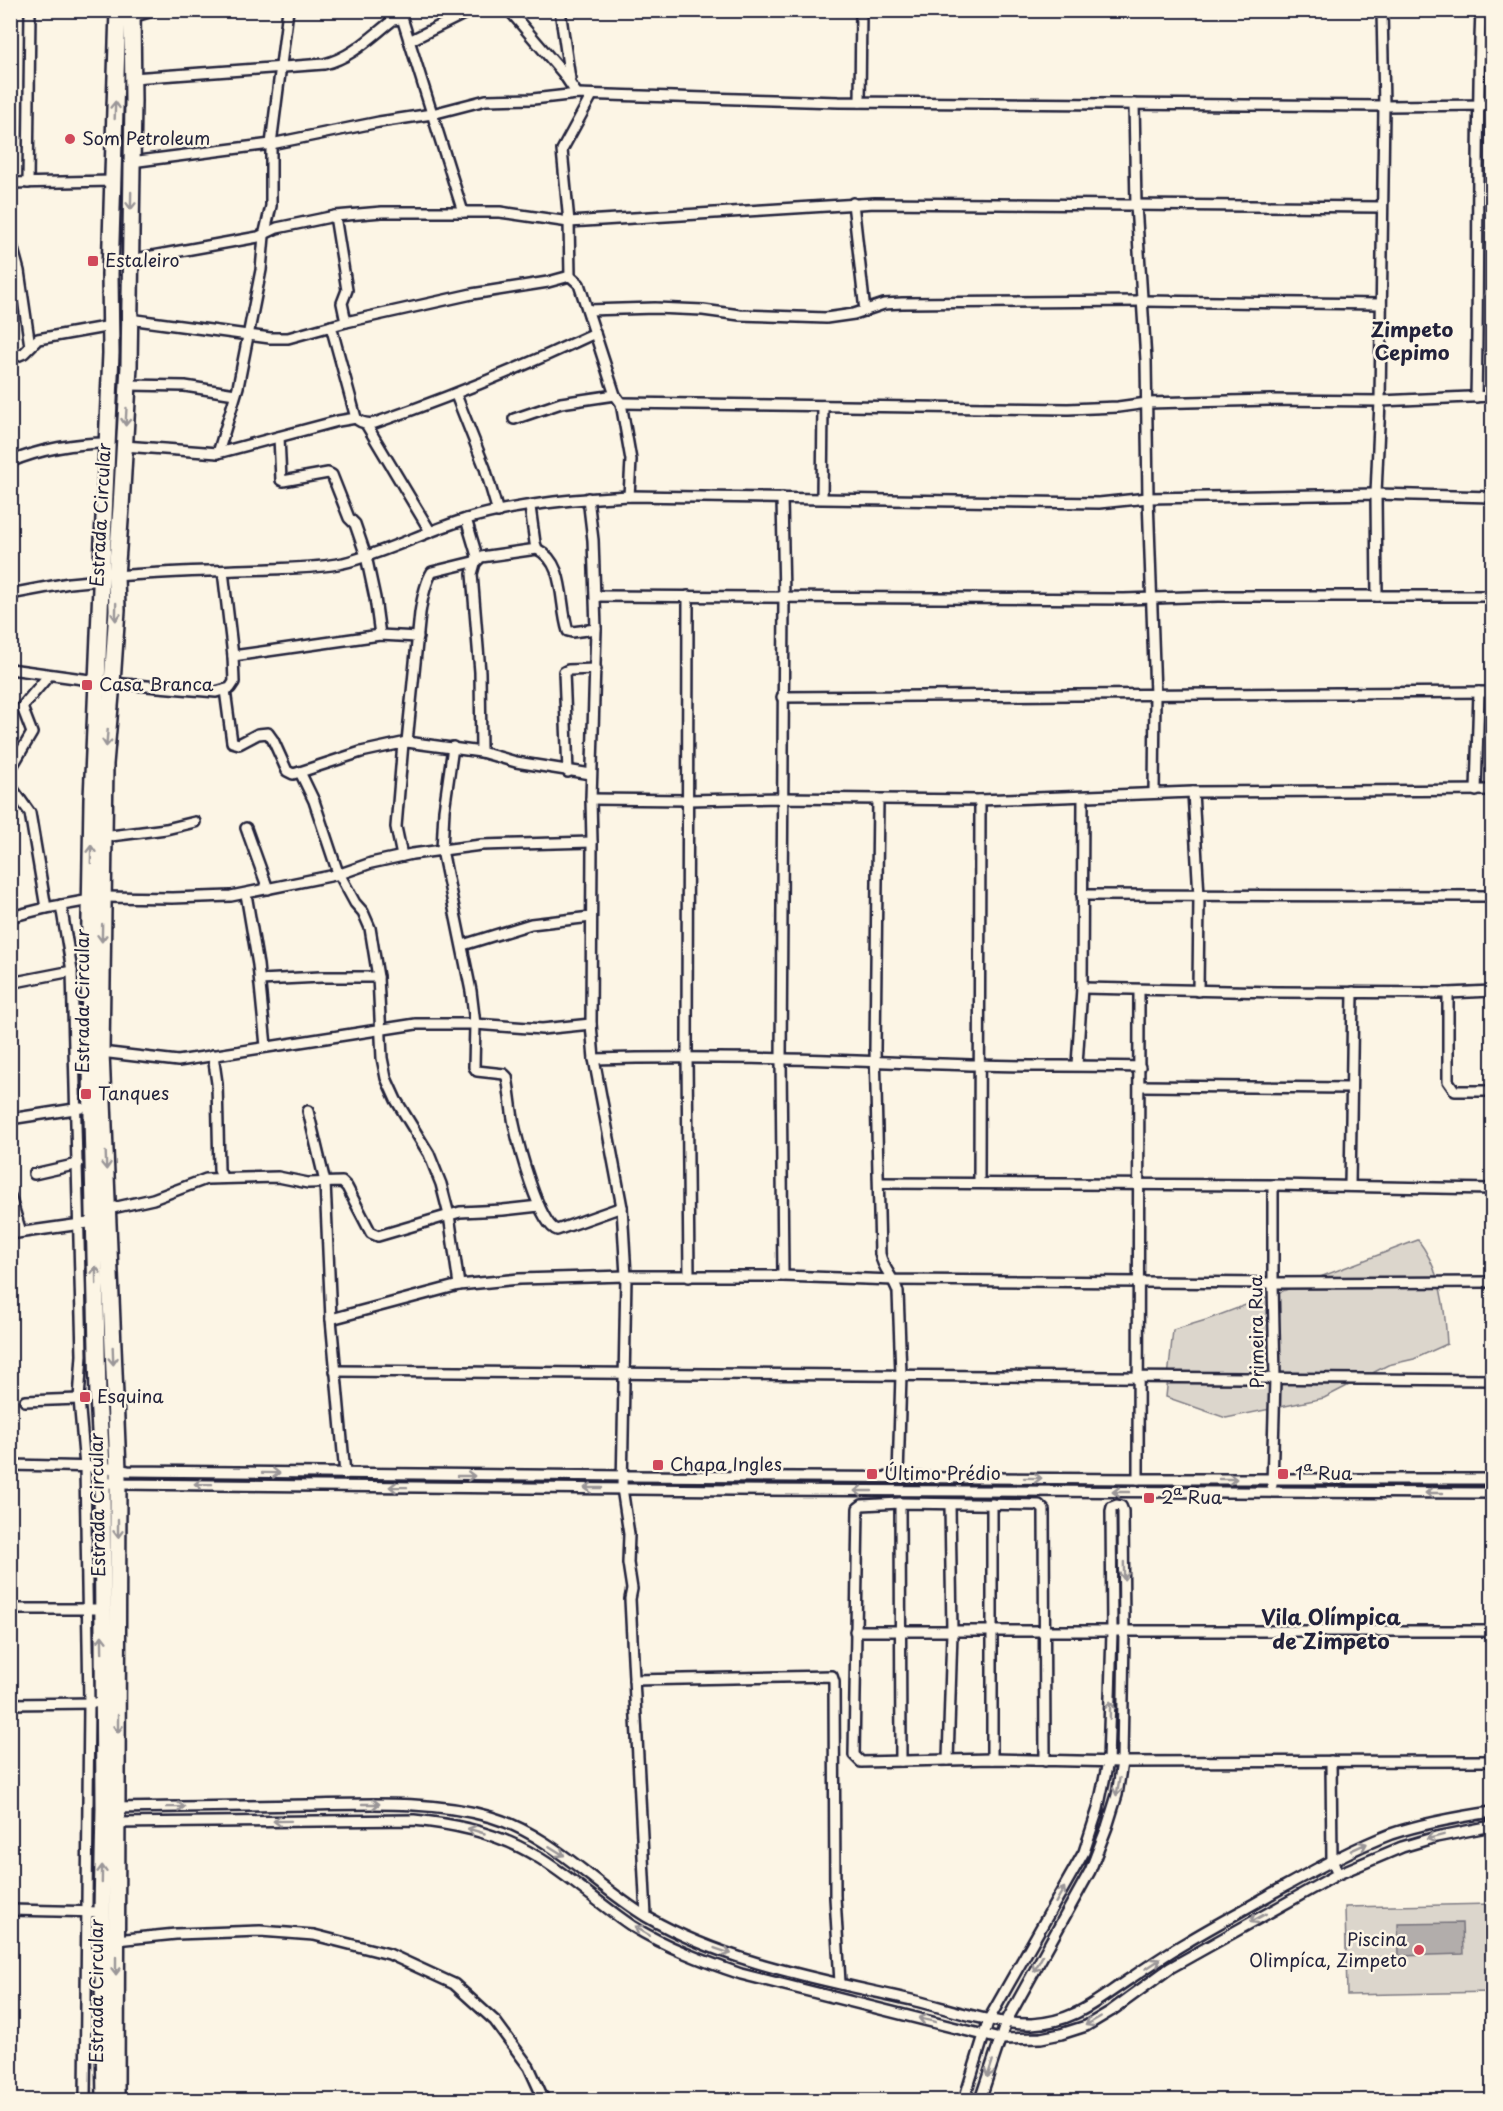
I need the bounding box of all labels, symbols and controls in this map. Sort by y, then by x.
one-way arrow [109,101,120,121]
place label: Som Petroleum [82,124,210,151]
marker: Som Petroleum [63,132,77,146]
one-way arrow [125,191,137,211]
place label: Estaleiro [105,246,180,273]
marker: Estaleiro [86,254,100,268]
district label: Zimpeto Cepimo [1371,314,1454,367]
one-way arrow [120,406,131,426]
street label: Estrada Circular [82,441,117,588]
one-way arrow [110,601,122,621]
place label: Casa Branca [99,670,214,697]
marker: Casa Branca [80,678,94,692]
one-way arrow [101,727,112,747]
one-way arrow [85,844,97,864]
one-way arrow [97,922,108,942]
street label: Estrada Circular [68,928,95,1073]
place label: Tanques [98,1079,169,1106]
marker: Tanques [79,1087,93,1101]
one-way arrow [100,1151,112,1171]
one-way arrow [91,1265,102,1285]
street label: Primeira Rua [1241,1275,1270,1389]
one-way arrow [108,1346,119,1366]
place label: Esquina [97,1382,164,1409]
marker: Esquina [78,1390,92,1404]
street label: Estrada Circular [82,1432,111,1577]
place label: Chapa Ingles [670,1450,782,1477]
marker: Chapa Ingles [651,1458,665,1472]
place label: Último Prédio [884,1459,1001,1486]
place label: 1ª Rua [1295,1459,1353,1486]
one-way arrow [260,1467,280,1479]
marker: Último Prédio [865,1467,879,1481]
marker: 1ª Rua [1276,1467,1290,1481]
one-way arrow [455,1470,475,1482]
one-way arrow [1022,1472,1042,1484]
one-way arrow [1217,1473,1237,1485]
one-way arrow [194,1478,214,1490]
one-way arrow [389,1481,409,1492]
one-way arrow [584,1482,604,1494]
place label: 2ª Rua [1161,1483,1223,1510]
one-way arrow [854,1485,874,1497]
one-way arrow [1111,1486,1131,1498]
one-way arrow [1425,1487,1445,1499]
marker: 2ª Rua [1142,1491,1156,1505]
one-way arrow [112,1518,124,1538]
one-way arrow [1118,1561,1130,1581]
district label: Vila Olímpica de Zimpeto [1261,1600,1401,1656]
one-way arrow [96,1635,108,1655]
one-way arrow [1104,1700,1115,1720]
one-way arrow [112,1713,124,1733]
one-way arrow [1112,1777,1123,1796]
one-way arrow [361,1798,381,1810]
one-way arrow [166,1801,186,1813]
one-way arrow [273,1815,293,1827]
one-way arrow [467,1825,486,1836]
one-way arrow [1426,1832,1445,1844]
one-way arrow [1350,1841,1368,1852]
one-way arrow [548,1845,565,1857]
one-way arrow [97,1865,108,1885]
one-way arrow [1054,1887,1066,1904]
one-way arrow [1250,1913,1268,1924]
street label: Estrada Circular [82,1918,109,2063]
one-way arrow [634,1925,651,1937]
place label: Piscina Olimpíca, Zimpeto [1249,1925,1408,1973]
marker: Piscina Olimpíca, Zimpeto [1412,1943,1426,1957]
one-way arrow [713,1947,732,1958]
one-way arrow [1032,1955,1044,1972]
one-way arrow [110,1956,122,1976]
one-way arrow [1144,1957,1161,1969]
one-way arrow [918,2013,937,2025]
one-way arrow [1085,2016,1102,2028]
one-way arrow [983,2059,994,2078]

